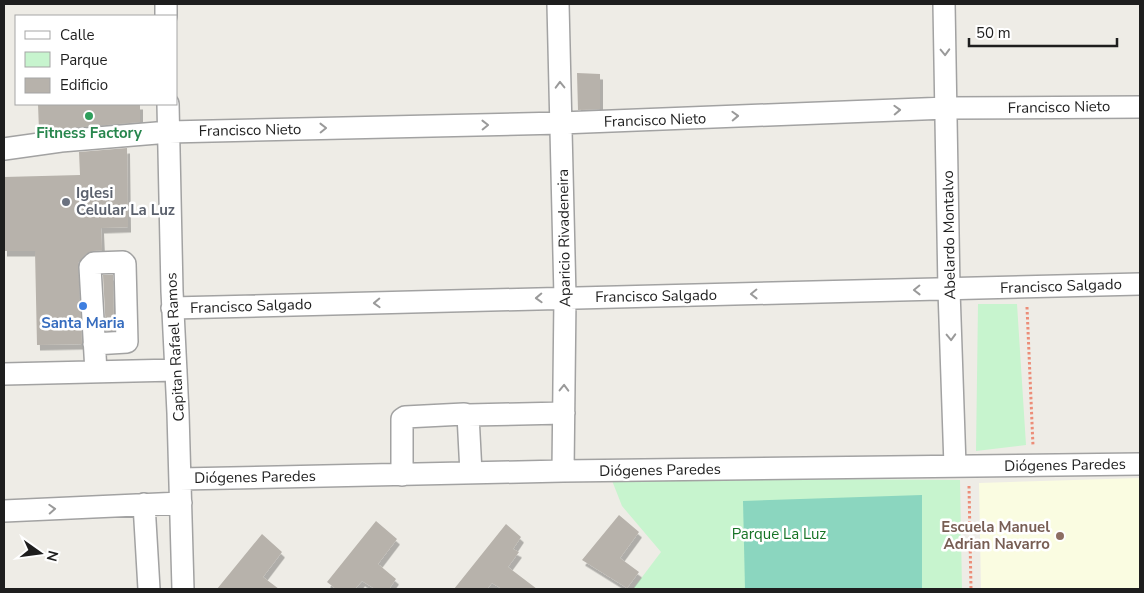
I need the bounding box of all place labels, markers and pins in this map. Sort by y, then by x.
marker: Fitness Factory [83,110,95,122]
place label: Fitness Factory [36,123,142,143]
place label: Iglesi Celular La Luz [76,183,175,220]
marker: Iglesi Celular La Luz [60,196,72,208]
marker: Santa Maria [77,300,89,312]
place label: Santa Maria [41,313,125,333]
place label: Escuela Manuel Adrian Navarro [941,517,1050,554]
marker: Escuela Manuel Adrian Navarro [1054,530,1066,542]

